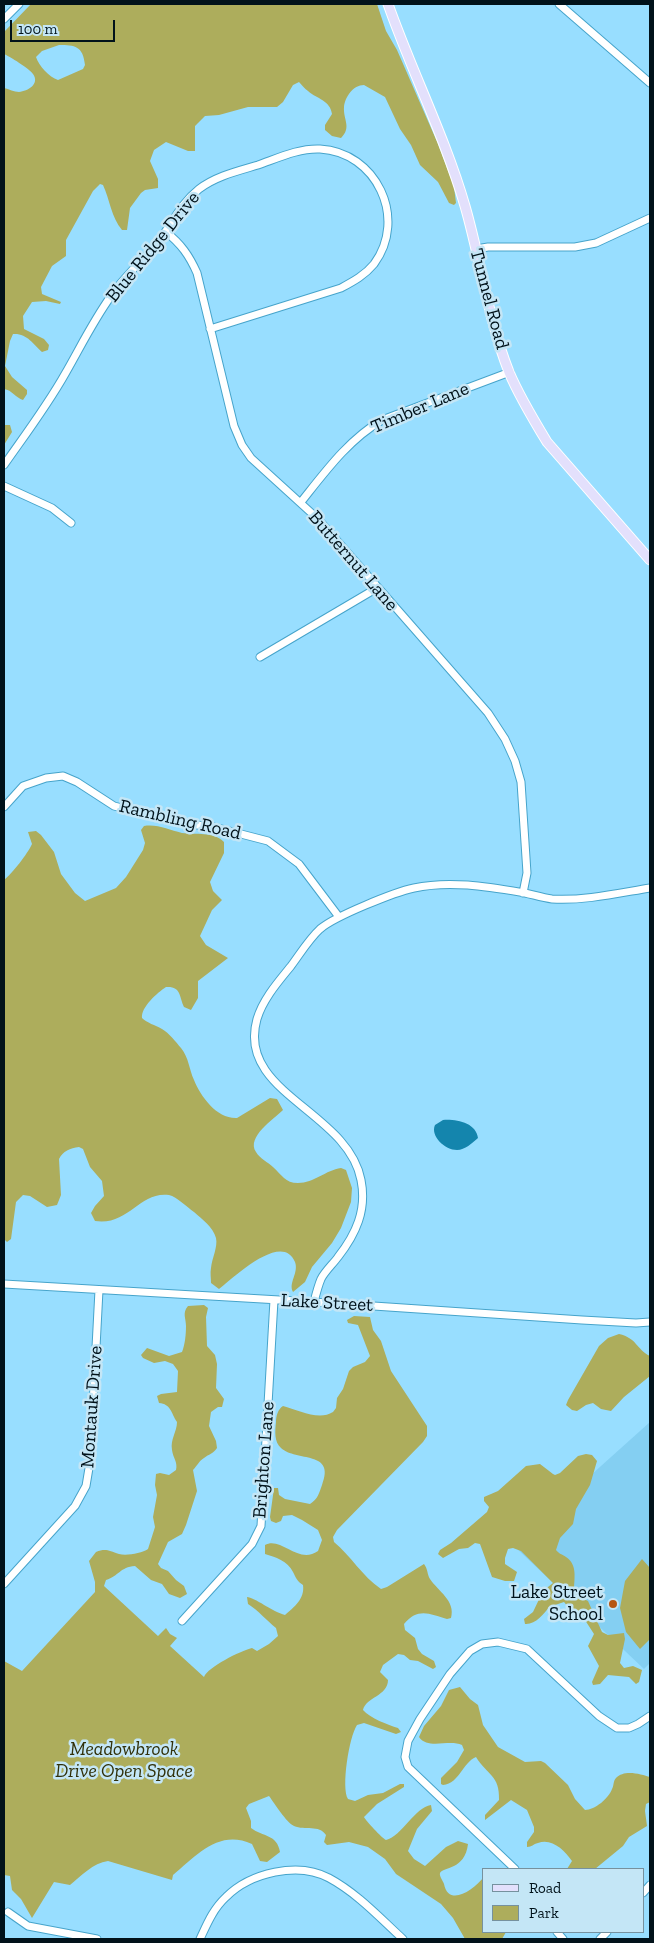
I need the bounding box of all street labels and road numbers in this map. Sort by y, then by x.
street label: Blue Ridge Drive [101,187,205,307]
street label: Tunnel Road [465,246,513,352]
street label: Timber Lane [368,377,472,439]
street label: Butternut Lane [303,506,403,616]
street label: Rambling Road [117,795,243,845]
street label: Lake Street [280,1289,374,1317]
street label: Montauk Drive [76,1345,108,1469]
street label: Brighton Lane [249,1401,279,1519]

